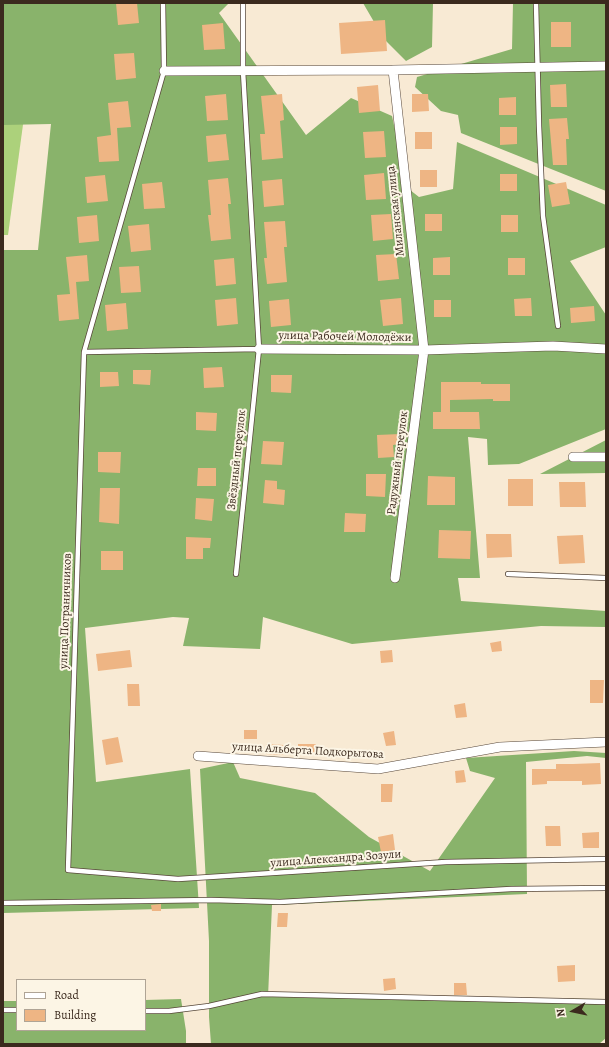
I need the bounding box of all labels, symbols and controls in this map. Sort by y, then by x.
street label: Миланская улица [384,165,408,257]
street label: улица Рабочей Молодёжи [278,329,412,345]
street label: Звёздный переулок [225,409,249,511]
street label: Радужный переулок [384,410,412,516]
street label: улица Пограничников [57,553,75,669]
street label: улица Альберта Подкорытова [232,740,384,762]
street label: улица Александра Зозули [270,847,402,871]
legend [16,979,146,1031]
text: Road [54,987,79,1003]
north arrow [553,991,593,1031]
text: Building [54,1007,96,1023]
text: N [553,1008,569,1018]

